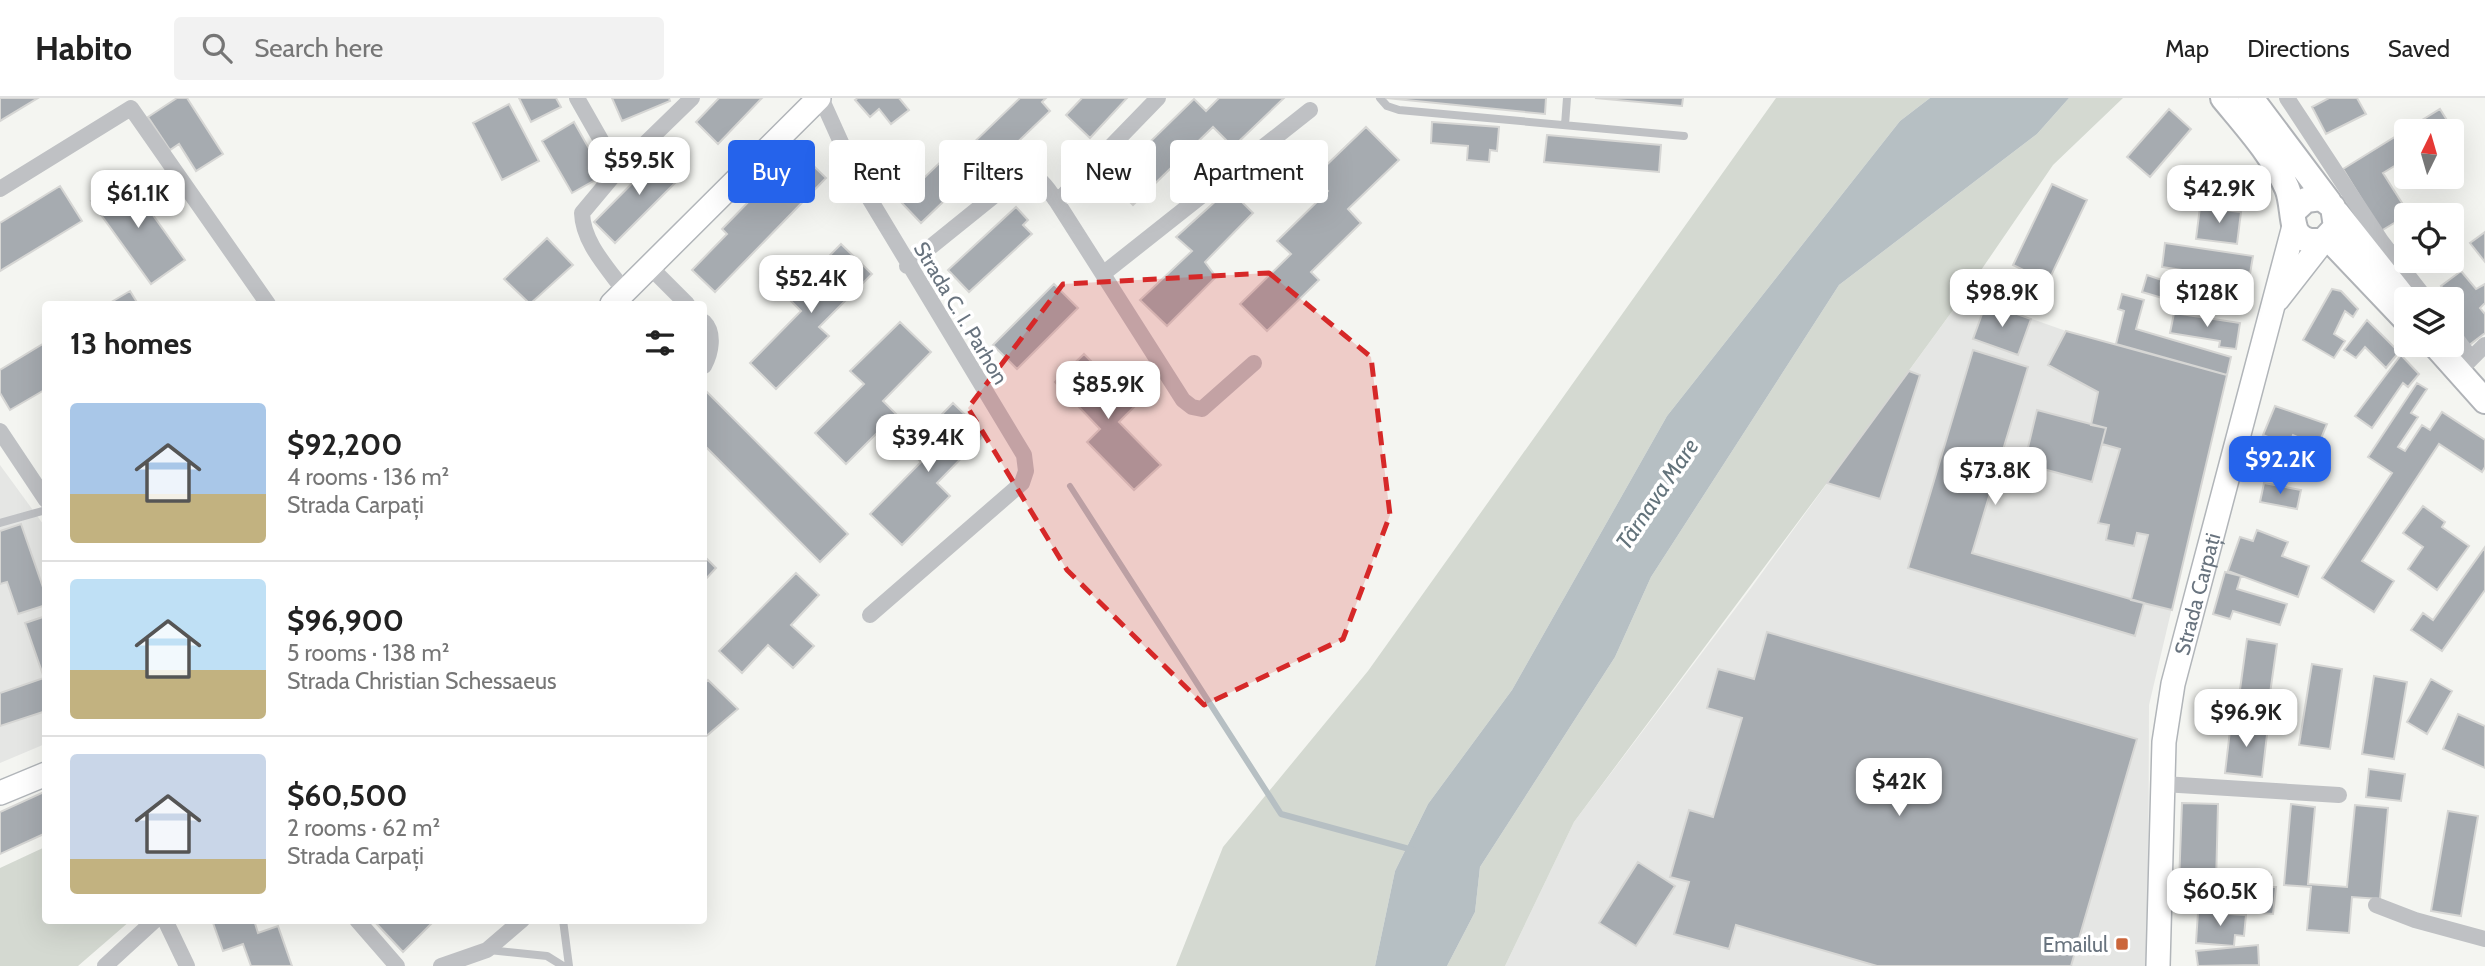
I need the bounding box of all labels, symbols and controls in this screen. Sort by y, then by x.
search box [174,17,664,80]
text: Habito [35,28,132,68]
icon: search [198,29,236,67]
text: Search here [254,32,383,64]
text: Map [2165,34,2209,63]
text: Directions [2247,34,2350,63]
text: Saved [2388,34,2450,63]
north arrow [2394,119,2464,189]
map controls [2394,119,2464,357]
pin: $59.5K [582,138,696,197]
chip: Buy [728,140,815,203]
chip: Rent [829,140,925,203]
chip: Filters [939,140,1047,203]
chip: New [1061,140,1156,203]
chip: Apartment [1170,140,1328,203]
text: $59.5K [604,146,674,174]
pin: $42.9K [2162,166,2276,225]
pin: $61.1K [81,170,195,230]
text: $42.9K [2183,174,2255,202]
text: $61.1K [107,179,169,207]
button: locate [2394,203,2464,273]
street label: Strada C. I. Parhon [909,237,1013,389]
pin: $52.4K [754,256,868,315]
text: $52.4K [775,264,847,292]
pin: $98.9K [1945,270,2059,329]
pin: $128K [2158,270,2256,329]
text: $98.9K [1966,278,2038,306]
text: $128K [2176,278,2238,306]
button: layers [2394,287,2464,357]
icon: filters [641,324,679,362]
text: 13 homes [70,325,192,362]
pin: $85.9K [1051,362,1165,421]
text: $85.9K [1072,370,1144,398]
pin: $39.4K [871,414,985,474]
text: $39.4K [892,423,964,451]
text: $92,200 [287,426,402,463]
icon: home [126,431,210,515]
water label: Târnava Mare [1610,433,1704,555]
pin: $92.2K [2223,436,2337,496]
text: $92.2K [2245,445,2315,473]
pin: $73.8K [1938,448,2052,507]
text: $73.8K [1960,456,2030,484]
text: 4 rooms · 136 m² [287,463,449,491]
text: Strada Carpați [287,491,424,519]
street label: Strada Carpați [2169,530,2226,658]
text: $96,900 [287,602,404,639]
icon: home [126,607,210,691]
text: 5 rooms · 138 m² [287,639,449,667]
text: Strada Christian Schessaeus [287,667,557,695]
pin: $96.9K [2189,690,2303,749]
text: $96.9K [2210,698,2282,726]
pin: $42K [1858,758,1940,818]
text: $42K [1872,767,1926,795]
text: $60,500 [287,777,408,814]
icon: home [126,782,210,866]
text: 2 rooms · 62 m² [287,814,440,842]
text: Strada Carpați [287,842,424,870]
pin: $60.5K [2163,868,2277,928]
text: $60.5K [2183,877,2257,905]
place label: Emailul [2043,932,2108,957]
marker: Emailul [2114,936,2130,952]

